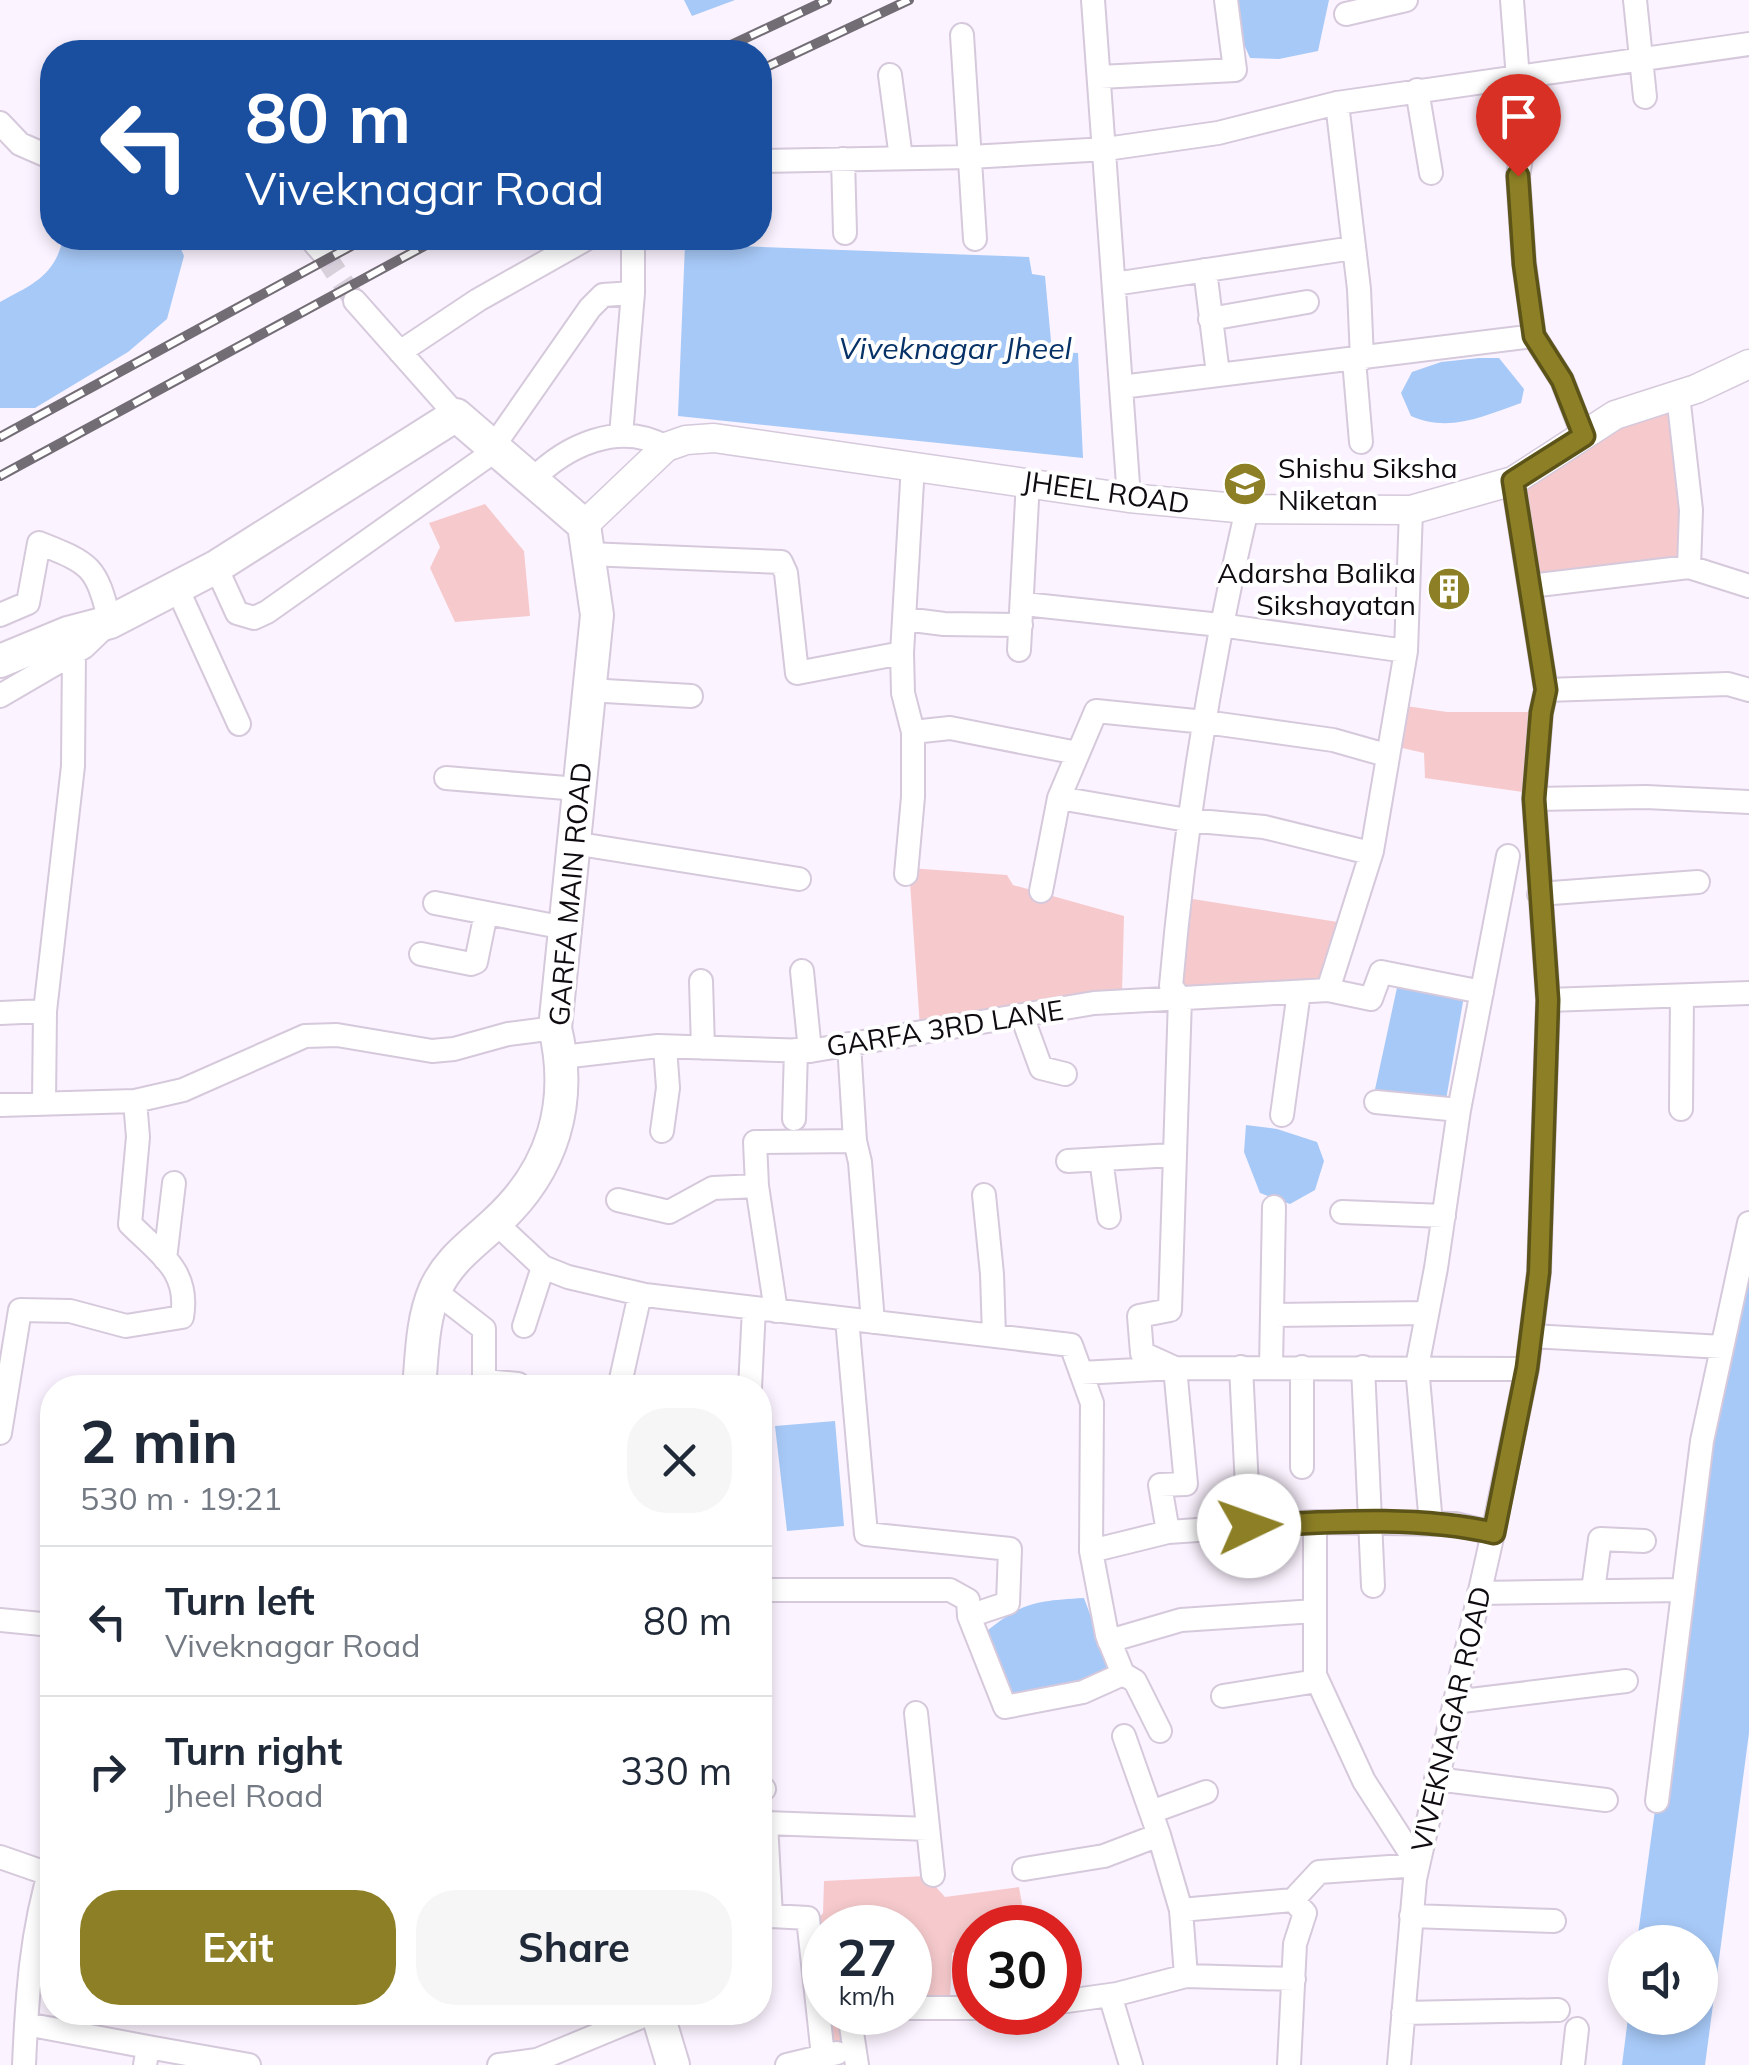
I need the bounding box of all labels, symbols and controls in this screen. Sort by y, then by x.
text: 80 m [245,73,411,161]
pin [1476,74,1561,177]
icon: left [80,80,210,210]
icon: arrive [1491,89,1546,144]
text: Viveknagar Road [245,160,604,216]
water label: Viveknagar Jheel [838,329,1072,367]
place label: Shishu Siksha Niketan [1278,450,1458,517]
school or university icon: Shishu Siksha Niketan [1222,461,1268,507]
street label: JHEEL ROAD [1020,462,1192,521]
place label: Adarsha Balika Sikshayatan [1217,555,1416,622]
building icon: Adarsha Balika Sikshayatan [1426,566,1472,612]
street label: GARFA MAIN ROAD [541,761,598,1027]
street label: GARFA 3RD LANE [824,991,1066,1064]
text: 2 min [80,1403,238,1478]
button: close [627,1408,732,1513]
position arrow [1197,1474,1301,1578]
text: 530 m · 19:21 [80,1478,282,1518]
text: Turn left [165,1577,315,1625]
street label: VIVEKNAGAR ROAD [1403,1583,1498,1855]
icon: left [80,1594,135,1649]
text: 80 m [643,1597,732,1645]
text: Viveknagar Road [165,1625,420,1665]
text: Turn right [165,1727,342,1775]
icon: right [80,1744,135,1799]
text: 330 m [620,1747,732,1795]
text: Jheel Road [165,1775,324,1815]
button: Exit [80,1890,396,2005]
button: Share [416,1890,732,2005]
speed limit sign: 30 [952,1905,1082,2035]
map controls [1608,1925,1718,2035]
button: sound [1608,1925,1718,2035]
text: 27 [837,1926,897,1989]
text: km/h [839,1980,895,2011]

